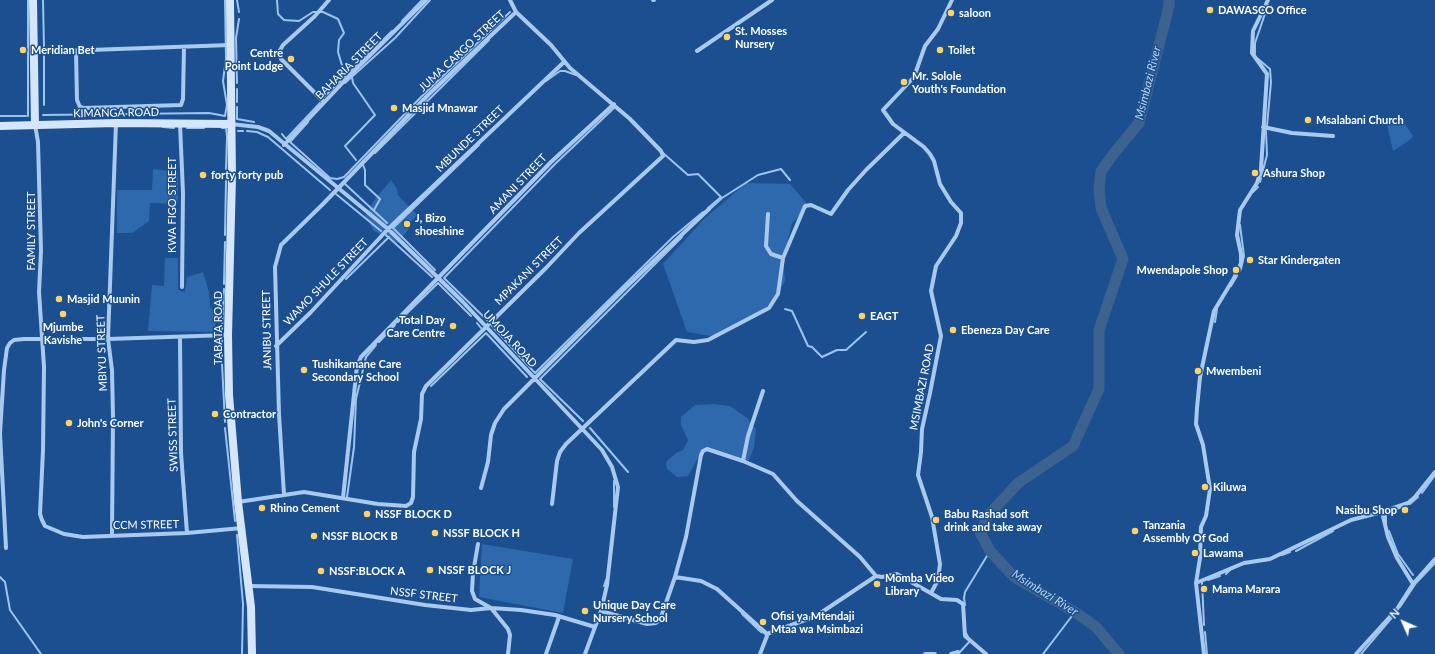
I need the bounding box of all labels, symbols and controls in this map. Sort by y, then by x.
place label: DAWASCO Office [1218,3,1307,17]
marker: DAWASCO Office [1205,5,1215,15]
place label: saloon [959,6,991,20]
street label: JUMA CARGO STREET [416,8,508,94]
marker: saloon [946,8,956,18]
place label: St. Mosses Nursery [735,24,787,50]
street label: BAHARIA STREET [313,30,385,102]
marker: St. Mosses Nursery [722,32,732,42]
place label: Meridian Bet [31,43,95,57]
place label: Toilet [948,43,975,57]
marker: Meridian Bet [18,45,28,55]
marker: Toilet [935,45,945,55]
water label: Msimbazi River [1132,45,1164,121]
place label: Centre Point Lodge [225,46,283,72]
marker: Centre Point Lodge [286,54,296,64]
place label: Mr. Solole Youth's Foundation [912,69,1006,95]
marker: Mr. Solole Youth's Foundation [899,77,909,87]
place label: Masjid Mnawar [402,101,478,115]
marker: Masjid Mnawar [389,103,399,113]
street label: MBUNDE STREET [433,103,507,175]
street label: KIMANGA ROAD [73,106,159,120]
place label: Msalabani Church [1316,113,1404,127]
marker: Msalabani Church [1303,115,1313,125]
street label: AMANI STREET [486,151,550,217]
street label: KWA FIGO STREET [165,157,179,253]
place label: Ashura Shop [1263,166,1325,180]
place label: forty forty pub [211,168,283,182]
marker: Ashura Shop [1250,168,1260,178]
marker: forty forty pub [198,170,208,180]
street label: FAMILY STREET [24,191,38,271]
place label: J, Bizo shoeshine [415,211,464,237]
marker: J, Bizo shoeshine [402,219,412,229]
street label: MPAKANI STREET [492,234,566,308]
street label: WAMO SHULE STREET [281,236,371,328]
place label: Star Kindergaten [1258,253,1340,267]
marker: Star Kindergaten [1245,255,1255,265]
place label: Mwendapole Shop [1136,263,1228,277]
marker: Mwendapole Shop [1231,265,1241,275]
street label: JANIBU STREET [260,290,274,370]
street label: TABATA ROAD [211,291,225,365]
place label: Masjid Muunin [67,292,140,306]
marker: Masjid Muunin [54,294,64,304]
street label: UMOJA ROAD [480,308,540,370]
marker: Mjumbe Kavishe [58,309,68,319]
place label: EAGT [870,309,898,323]
marker: EAGT [857,311,867,321]
place label: Total Day Care Centre [387,313,445,339]
street label: MBIYU STREET [94,314,110,392]
place label: Mjumbe Kavishe [43,320,83,346]
marker: Total Day Care Centre [448,321,458,331]
place label: Ebeneza Day Care [961,323,1050,337]
marker: Ebeneza Day Care [948,325,958,335]
street label: MSIMBAZI ROAD [907,343,937,431]
place label: Tushikamane Care Secondary School [312,357,401,383]
place label: Mwembeni [1206,364,1261,378]
marker: Tushikamane Care Secondary School [299,365,309,375]
marker: Mwembeni [1193,366,1203,376]
street label: SWISS STREET [165,398,181,472]
place label: Contractor [223,407,276,421]
marker: Contractor [210,409,220,419]
place label: John's Corner [77,416,144,430]
marker: John's Corner [64,418,74,428]
place label: Kiluwa [1213,480,1247,494]
marker: Kiluwa [1200,482,1210,492]
place label: Rhino Cement [270,501,340,515]
marker: Rhino Cement [257,503,267,513]
place label: Nasibu Shop [1336,503,1397,517]
marker: Nasibu Shop [1400,505,1410,515]
place label: NSSF BLOCK D [375,507,452,521]
place label: Babu Rashad soft drink and take away [944,507,1042,533]
marker: NSSF BLOCK D [362,509,372,519]
marker: Babu Rashad soft drink and take away [931,515,941,525]
street label: CCM STREET [113,518,179,532]
place label: Tanzania Assembly Of God [1143,518,1229,544]
place label: NSSF BLOCK H [443,526,520,540]
marker: Tanzania Assembly Of God [1130,526,1140,536]
marker: NSSF BLOCK H [430,528,440,538]
place label: NSSF BLOCK B [322,529,398,543]
marker: NSSF BLOCK B [309,531,319,541]
place label: Lawama [1203,546,1243,560]
marker: Lawama [1190,548,1200,558]
place label: NSSF BLOCK J [438,563,511,577]
place label: NSSF:BLOCK A [329,564,405,578]
marker: NSSF BLOCK J [425,565,435,575]
marker: NSSF:BLOCK A [316,566,326,576]
water label: Msimbazi River [1009,567,1081,619]
place label: Momba Video Library [885,571,954,597]
marker: Momba Video Library [872,579,882,589]
place label: Mama Marara [1212,582,1280,596]
street label: NSSF STREET [389,584,459,606]
marker: Mama Marara [1199,584,1209,594]
place label: Unique Day Care Nursery School [593,598,676,624]
north arrow [1383,602,1423,642]
marker: Unique Day Care Nursery School [580,606,590,616]
text: N [1387,606,1402,621]
place label: Ofisi ya Mtendaji Mtaa wa Msimbazi [771,609,863,635]
marker: Ofisi ya Mtendaji Mtaa wa Msimbazi [758,617,768,627]

